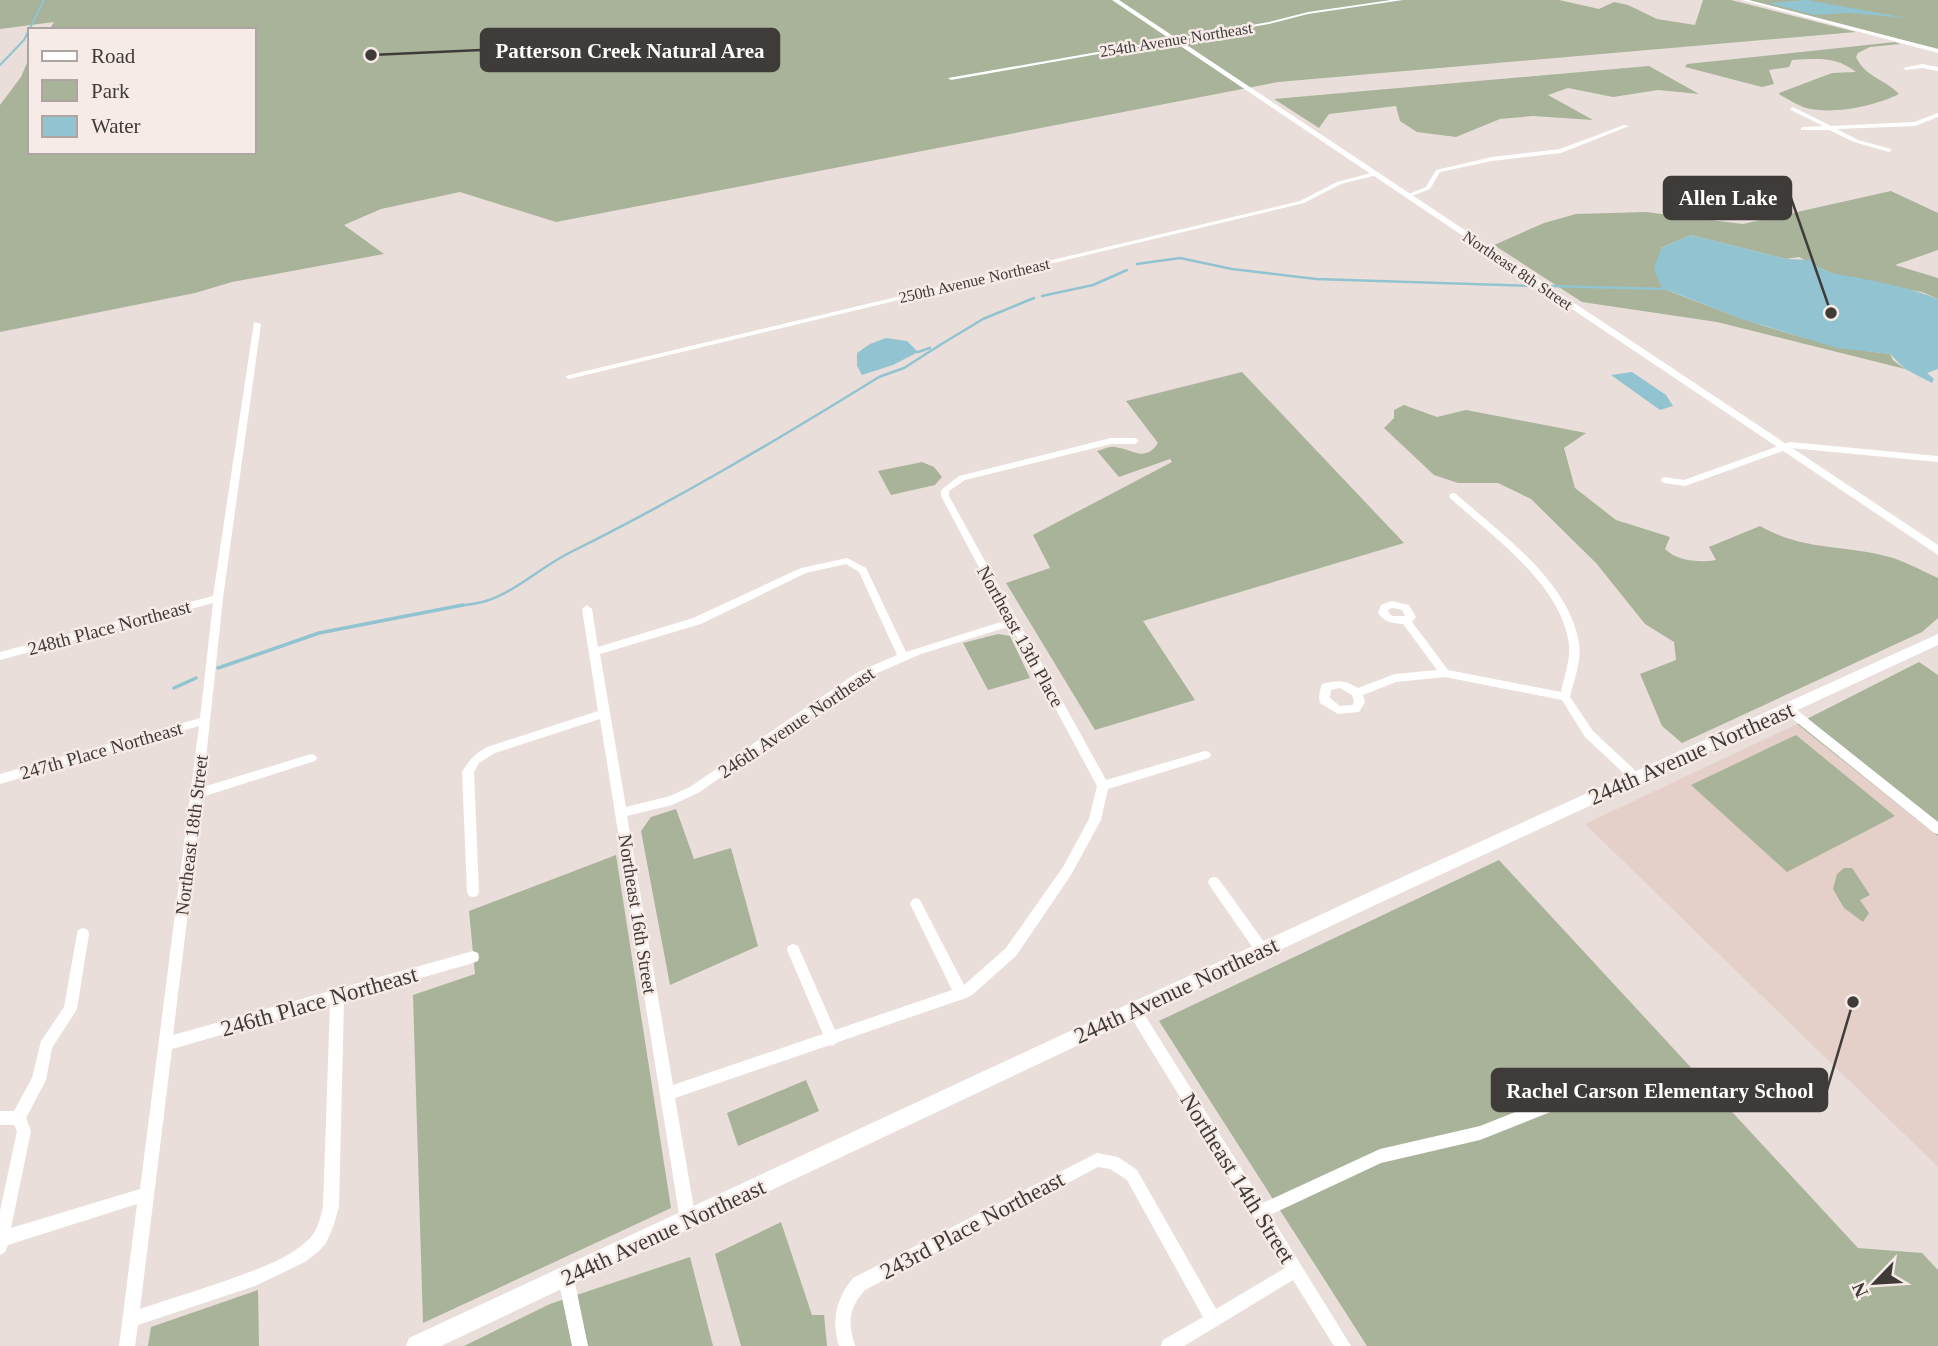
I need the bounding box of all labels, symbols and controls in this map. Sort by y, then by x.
street label: 254th Avenue Northeast [1099,19,1254,60]
legend [28,28,256,154]
callout: Patterson Creek Natural Area [481,29,779,71]
text: Patterson Creek Natural Area [495,39,765,63]
text: Road [91,44,136,68]
text: Park [91,79,130,103]
text: Water [91,114,141,138]
callout: Allen Lake [1664,177,1791,219]
text: Allen Lake [1679,186,1777,210]
street label: Northeast 8th Street [1460,228,1576,314]
street label: 250th Avenue Northeast [897,255,1052,306]
street label: Northeast 13th Place [973,562,1068,711]
street label: 248th Place Northeast [25,595,194,659]
street label: 246th Avenue Northeast [714,662,879,782]
street label: 244th Avenue Northeast [1585,697,1798,810]
street label: 247th Place Northeast [18,717,185,784]
street label: Northeast 18th Street [171,753,212,916]
street label: Northeast 16th Street [615,833,661,996]
street label: 244th Avenue Northeast [1070,932,1283,1049]
street label: 246th Place Northeast [218,961,421,1041]
callout: Rachel Carson Elementary School [1492,1069,1827,1111]
text: Rachel Carson Elementary School [1506,1079,1814,1103]
street label: Northeast 14th Street [1175,1089,1300,1268]
street label: 243rd Place Northeast [876,1166,1069,1284]
street label: 244th Avenue Northeast [557,1174,770,1291]
north arrow [1840,1248,1910,1318]
text: N [1848,1279,1872,1301]

